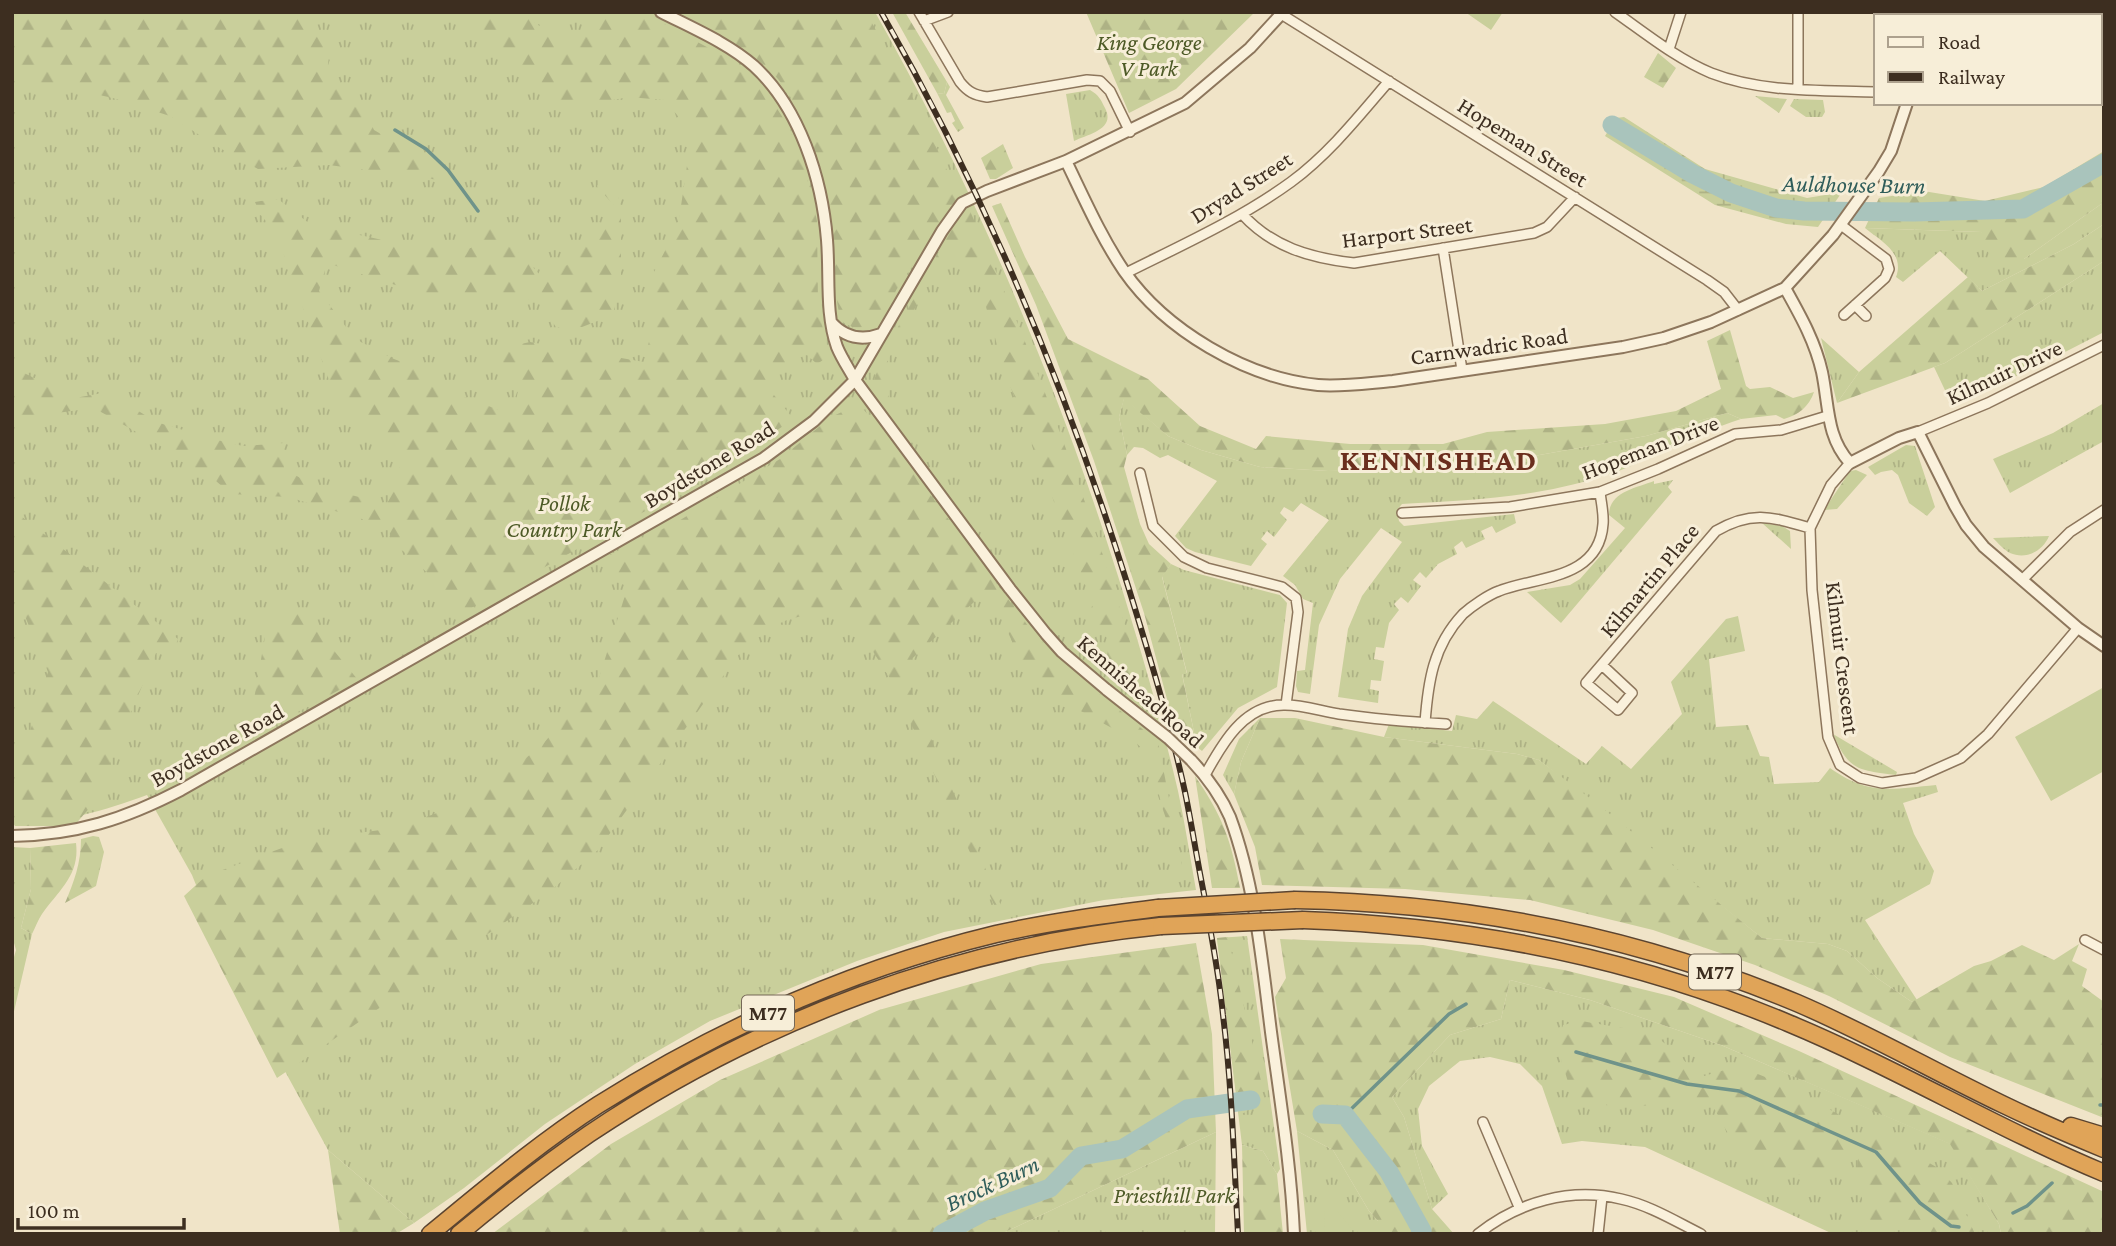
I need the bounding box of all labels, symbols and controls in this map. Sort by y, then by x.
legend [1874,14,2102,105]
park label: King George V Park [1097,29,1202,81]
text: Road [1938,30,1981,54]
text: Railway [1938,65,2005,89]
street label: Hopeman Street [1453,92,1593,193]
street label: Dryad Street [1185,145,1297,228]
water label: Auldhouse Burn [1781,169,1926,199]
street label: Harport Street [1340,211,1474,253]
street label: Carnwadric Road [1409,322,1569,370]
street label: Kilmuir Drive [1942,334,2066,410]
street label: Hopeman Drive [1578,409,1722,485]
street label: Boydstone Road [639,415,779,513]
district label: KENNISHEAD [1340,443,1538,476]
park label: Pollok Country Park [506,490,623,542]
street label: Kilmartin Place [1594,518,1704,642]
street label: Kilmuir Crescent [1821,580,1865,737]
street label: Kennishead Road [1072,629,1210,753]
street label: Boydstone Road [146,698,288,792]
road number: M77 [1689,954,1741,990]
road number: M77 [742,996,794,1030]
water label: Brock Burn [941,1150,1043,1216]
park label: Priesthill Park [1113,1182,1235,1208]
scale bar [18,1186,184,1230]
text: 100 m [28,1199,80,1223]

